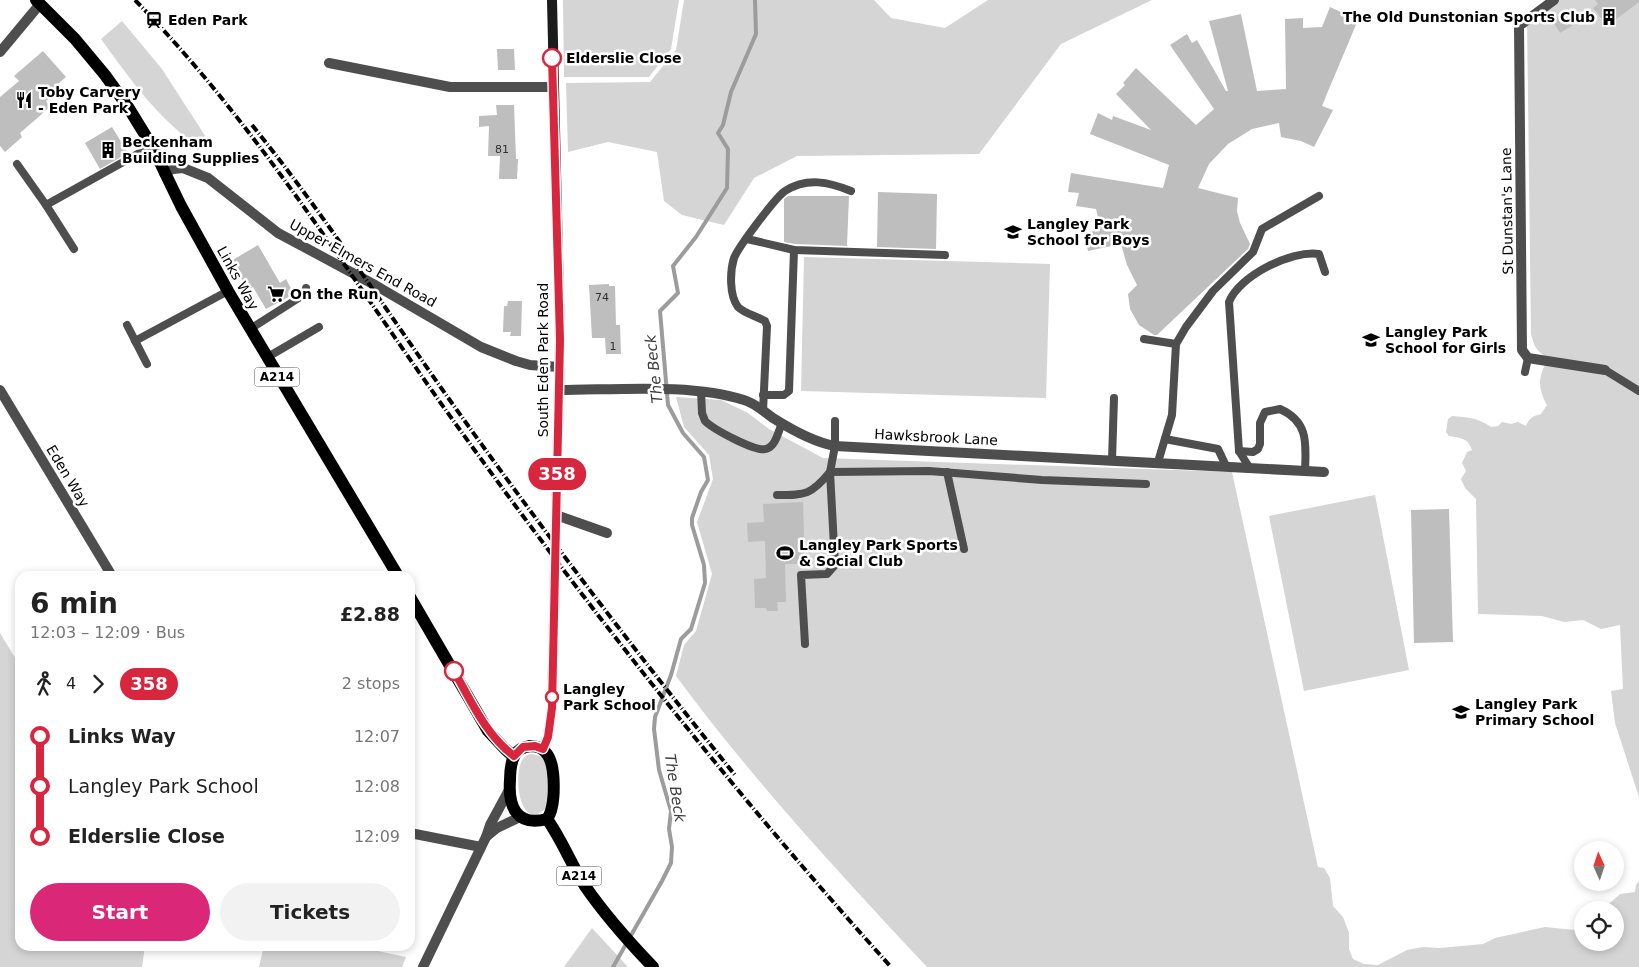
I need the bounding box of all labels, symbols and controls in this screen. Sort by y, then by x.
building icon: The Old Dunstonian Sports Club [1599,7,1619,27]
place label: The Old Dunstonian Sports Club [1343,9,1595,25]
station icon: Eden Park [144,10,164,30]
place label: Eden Park [168,12,248,28]
marker: Elderslie Close [542,48,562,68]
place label: Elderslie Close [566,50,682,66]
place label: Toby Carvery - Eden Park [38,84,141,116]
restaurant icon: Toby Carvery - Eden Park [14,90,34,110]
place label: Beckenham Building Supplies [122,134,259,166]
building icon: Beckenham Building Supplies [98,140,118,160]
house number: 81 [495,143,509,156]
street label: St Dunstan's Lane [1498,147,1516,275]
street label: Upper Elmers End Road [287,216,439,310]
place label: Langley Park School for Boys [1027,216,1150,248]
school or university icon: Langley Park School for Boys [1003,222,1023,242]
street label: Links Way [214,243,262,313]
street label: South Eden Park Road [535,283,551,437]
supermarket icon: On the Run [266,284,286,304]
place label: On the Run [290,286,378,302]
house number: 74 [595,291,609,304]
place label: Langley Park School for Girls [1385,324,1506,356]
school or university icon: Langley Park School for Girls [1361,330,1381,350]
water label: The Beck [641,332,667,404]
house number: 1 [610,340,617,353]
road number: A214 [254,368,300,387]
street label: Hawksbrook Lane [874,426,998,448]
street label: Eden Way [43,442,93,510]
line badge: 358 [528,458,586,490]
text: 358 [538,463,576,484]
place label: Langley Park Sports & Social Club [799,537,958,569]
sports icon: Langley Park Sports & Social Club [775,543,795,563]
text: 6 min [30,587,118,620]
text: £2.88 [340,603,400,625]
text: 12:03 – 12:09 · Bus [30,623,185,642]
unlabelled marker [444,661,464,681]
icon: walk [30,670,58,698]
icon: forward [84,670,112,698]
text: 358 [130,673,168,694]
text: 4 [66,674,76,693]
text: 2 stops [342,674,400,693]
place label: Langley Park School [563,681,656,713]
marker: Langley Park School [545,690,559,704]
place label: Langley Park Primary School [1475,696,1594,728]
school or university icon: Langley Park Primary School [1451,702,1471,722]
text: Links Way [68,725,176,747]
text: 12:07 [354,727,400,746]
water label: The Beck [661,752,690,825]
text: Langley Park School [68,775,259,797]
text: 12:08 [354,777,400,796]
text: Elderslie Close [68,825,225,847]
text: 12:09 [354,827,400,846]
north arrow [1574,841,1624,891]
map controls [1574,841,1624,951]
road number: A214 [556,866,602,886]
button: Start [30,883,210,941]
button: Tickets [220,883,400,941]
button: locate [1574,901,1624,951]

